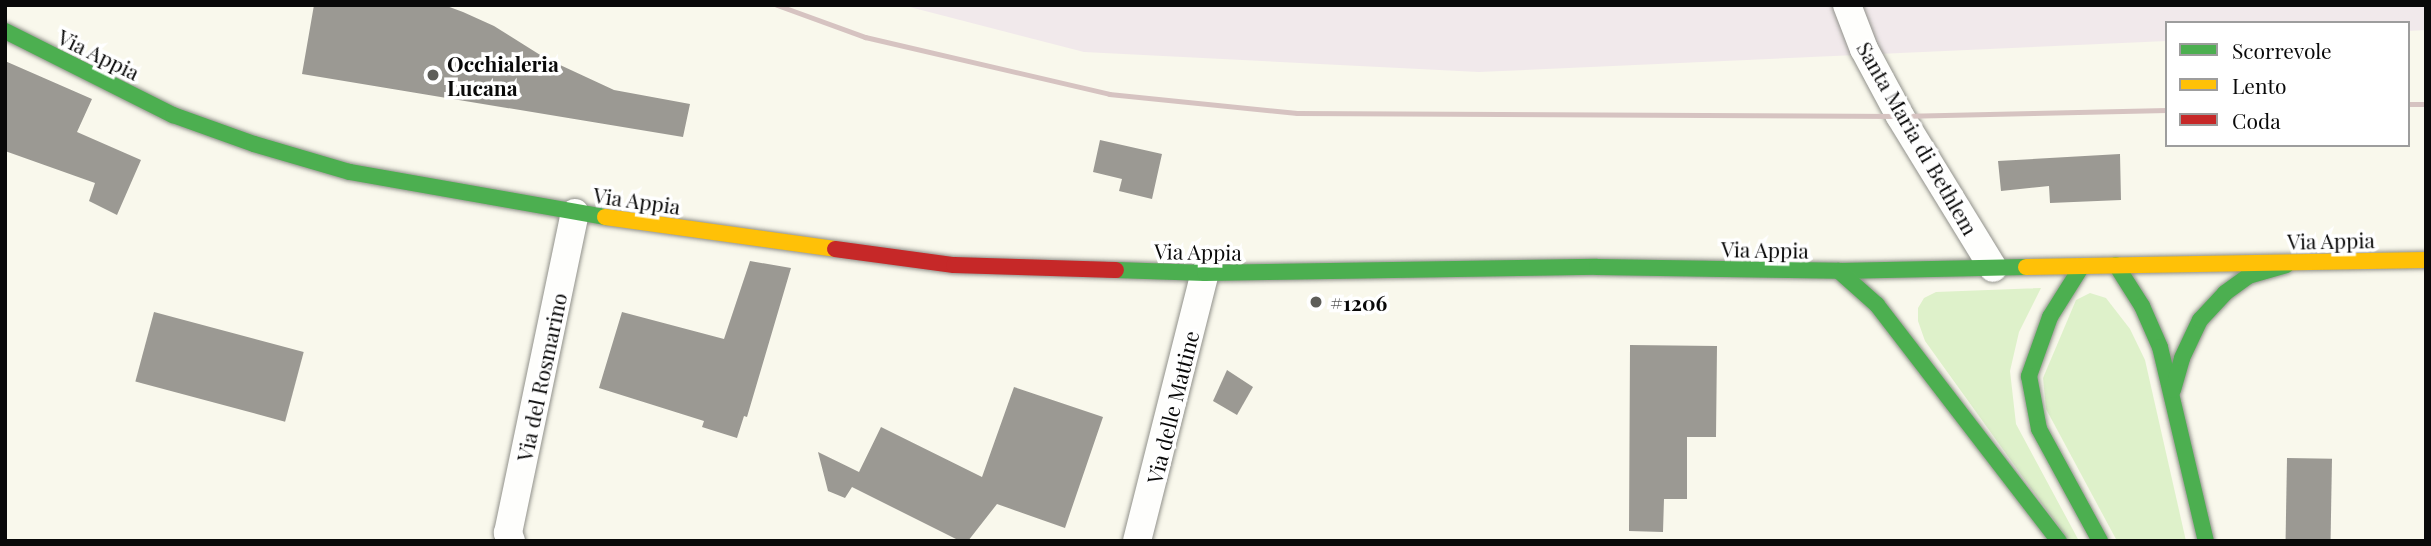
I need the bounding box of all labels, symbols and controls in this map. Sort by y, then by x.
legend [2165,21,2410,147]
street label: Via Appia [54,23,144,85]
text: Scorrevole [2232,36,2332,64]
street label: Santa Maria di Bethlem [1852,37,1984,239]
place label: Occhialeria Lucana [447,50,559,100]
marker: Occhialeria Lucana [425,67,441,83]
text: Lento [2232,71,2286,99]
text: Coda [2232,106,2281,134]
street label: Via Appia [591,181,683,219]
street label: Via Appia [2286,227,2376,253]
street label: Via Appia [1720,236,1810,262]
street label: Via Appia [1153,238,1243,264]
place label: #1206 [1330,289,1387,315]
street label: Via del Rosmarino [511,290,571,464]
marker: #1206 [1308,294,1324,310]
street label: Via delle Mattine [1141,328,1203,486]

